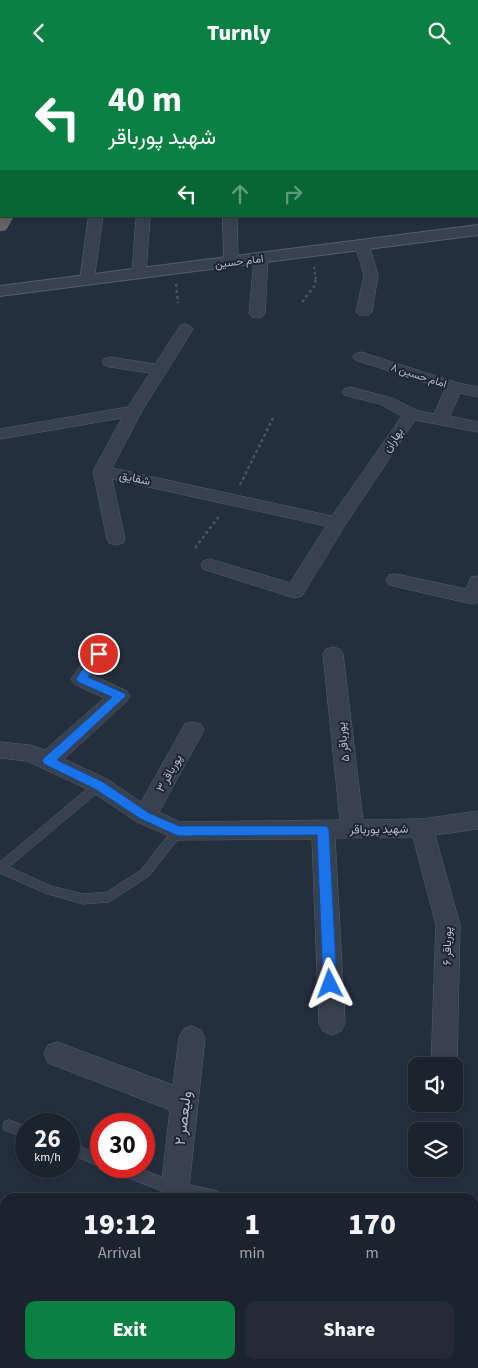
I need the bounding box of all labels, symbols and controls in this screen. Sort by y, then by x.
text: Turnly [207,17,271,49]
icon: back [25,19,53,47]
icon: search [425,19,453,47]
text: 40 m [108,75,182,125]
icon: left [25,85,90,150]
text: شهید پورباقر [108,121,216,153]
icon: left [173,180,201,208]
icon: ahead [226,180,254,208]
icon: right [279,180,307,208]
street label: امام حسین [214,251,264,272]
street label: امام حسین ۸ [389,359,449,392]
street label: بهاران [379,424,408,456]
street label: شقایق [118,467,152,490]
pin [78,633,120,675]
icon: arrive [85,640,113,668]
street label: پورباقر ۵ [333,721,354,763]
street label: پورباقر ۳ [152,751,187,795]
street label: شهید پورباقر [348,820,409,839]
street label: پورباقر ۶ [439,927,456,965]
position arrow [303,957,355,1009]
map controls [408,1057,463,1177]
button: sound [408,1057,463,1112]
street label: ولیعصر ۲ [170,1090,197,1146]
speed limit sign: 30 [90,1113,155,1178]
text: 26 [34,1121,61,1157]
button: layers [408,1122,463,1177]
text: km/h [34,1149,61,1166]
text: 19:12 [83,1203,156,1246]
text: 1 [244,1203,260,1246]
text: 170 [348,1203,396,1246]
text: Arrival [98,1242,141,1264]
text: min [239,1242,265,1264]
text: m [365,1242,379,1264]
button: Exit [25,1301,235,1359]
button: Share [245,1301,454,1359]

